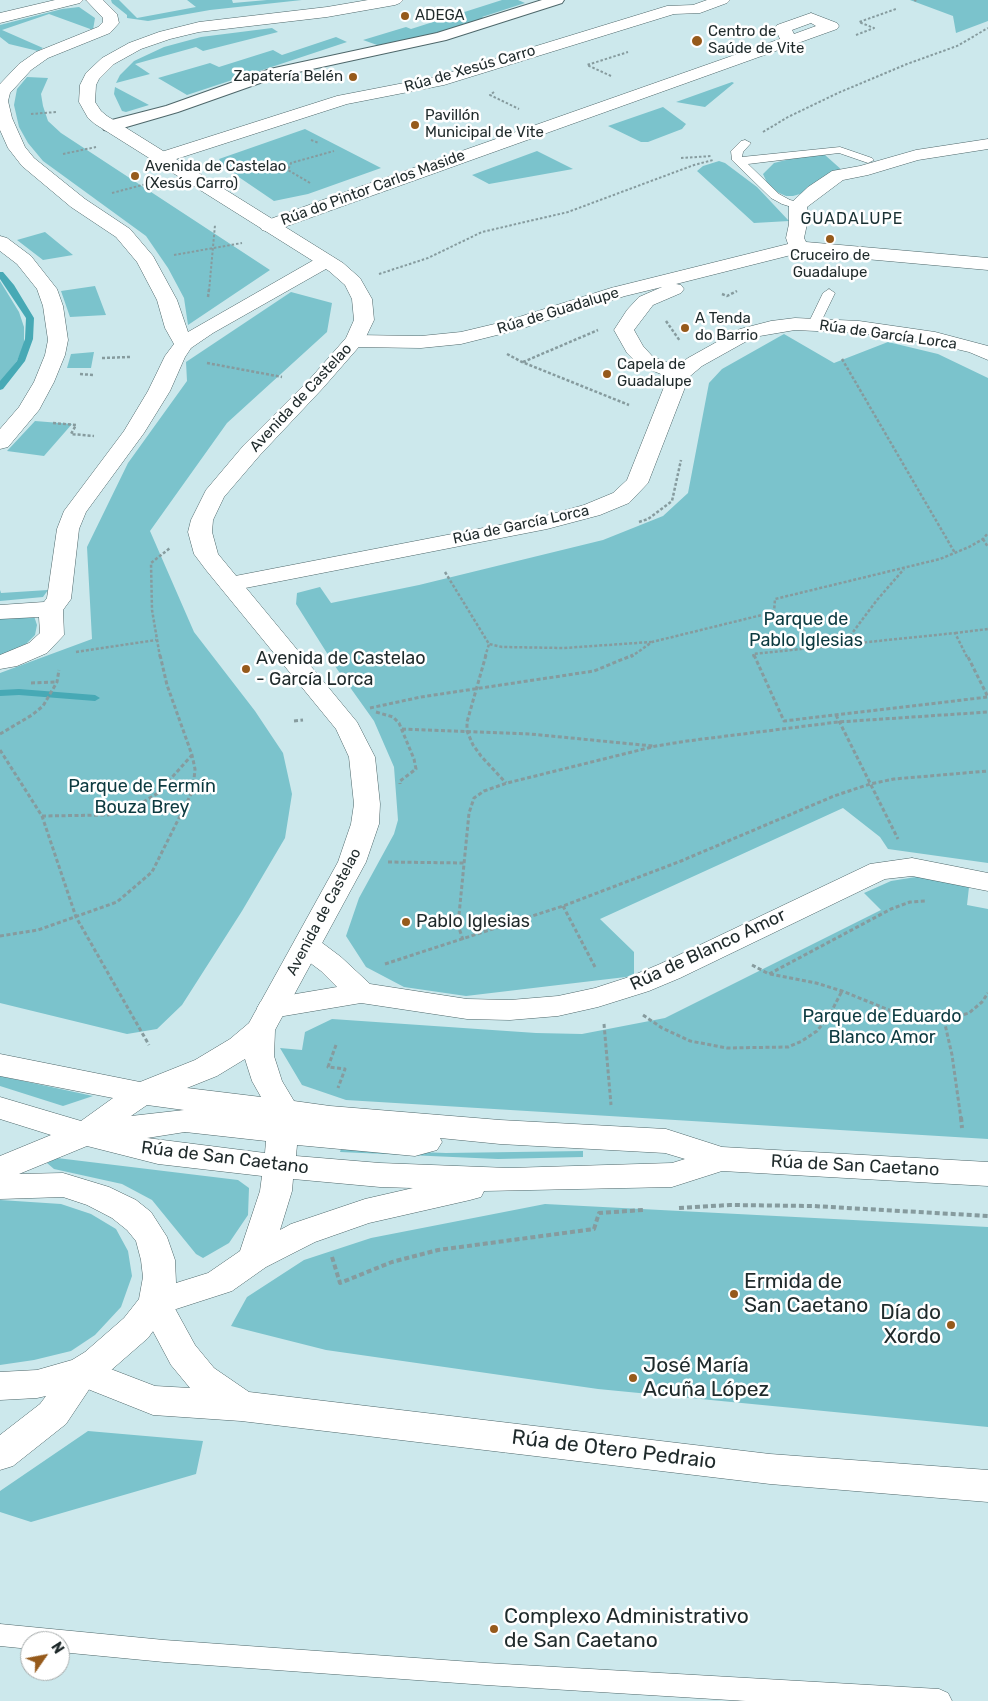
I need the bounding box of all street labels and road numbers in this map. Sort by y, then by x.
street label: Rúa de Xesús Carro [402,42,538,96]
street label: Rúa do Pintor Carlos Maside [279,146,467,230]
street label: Rúa de Guadalupe [495,284,621,338]
street label: Rúa de García Lorca [818,316,958,354]
street label: Avenida de Castelao [246,340,356,456]
street label: Rúa de García Lorca [451,502,591,548]
street label: Avenida de Castelao [283,845,365,979]
street label: Rúa de Blanco Amor [627,904,789,996]
street label: Rúa de San Caetano [140,1137,310,1179]
street label: Rúa de San Caetano [770,1151,940,1181]
street label: Rúa de Otero Pedraio [510,1425,718,1475]

